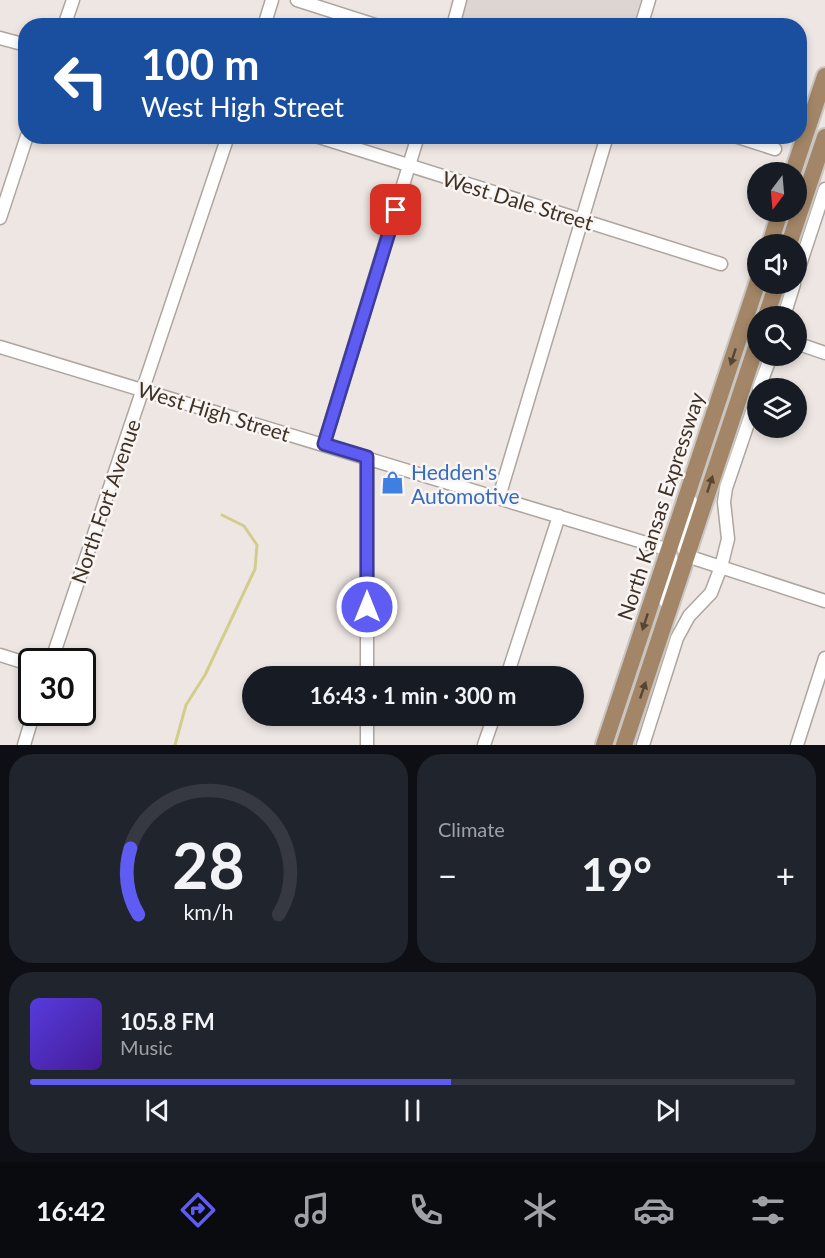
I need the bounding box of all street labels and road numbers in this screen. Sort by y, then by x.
street label: West Dale Street [440,165,597,235]
street label: West High Street [135,376,294,446]
street label: North Kansas Expressway [611,389,709,623]
street label: North Fort Avenue [65,416,145,586]

